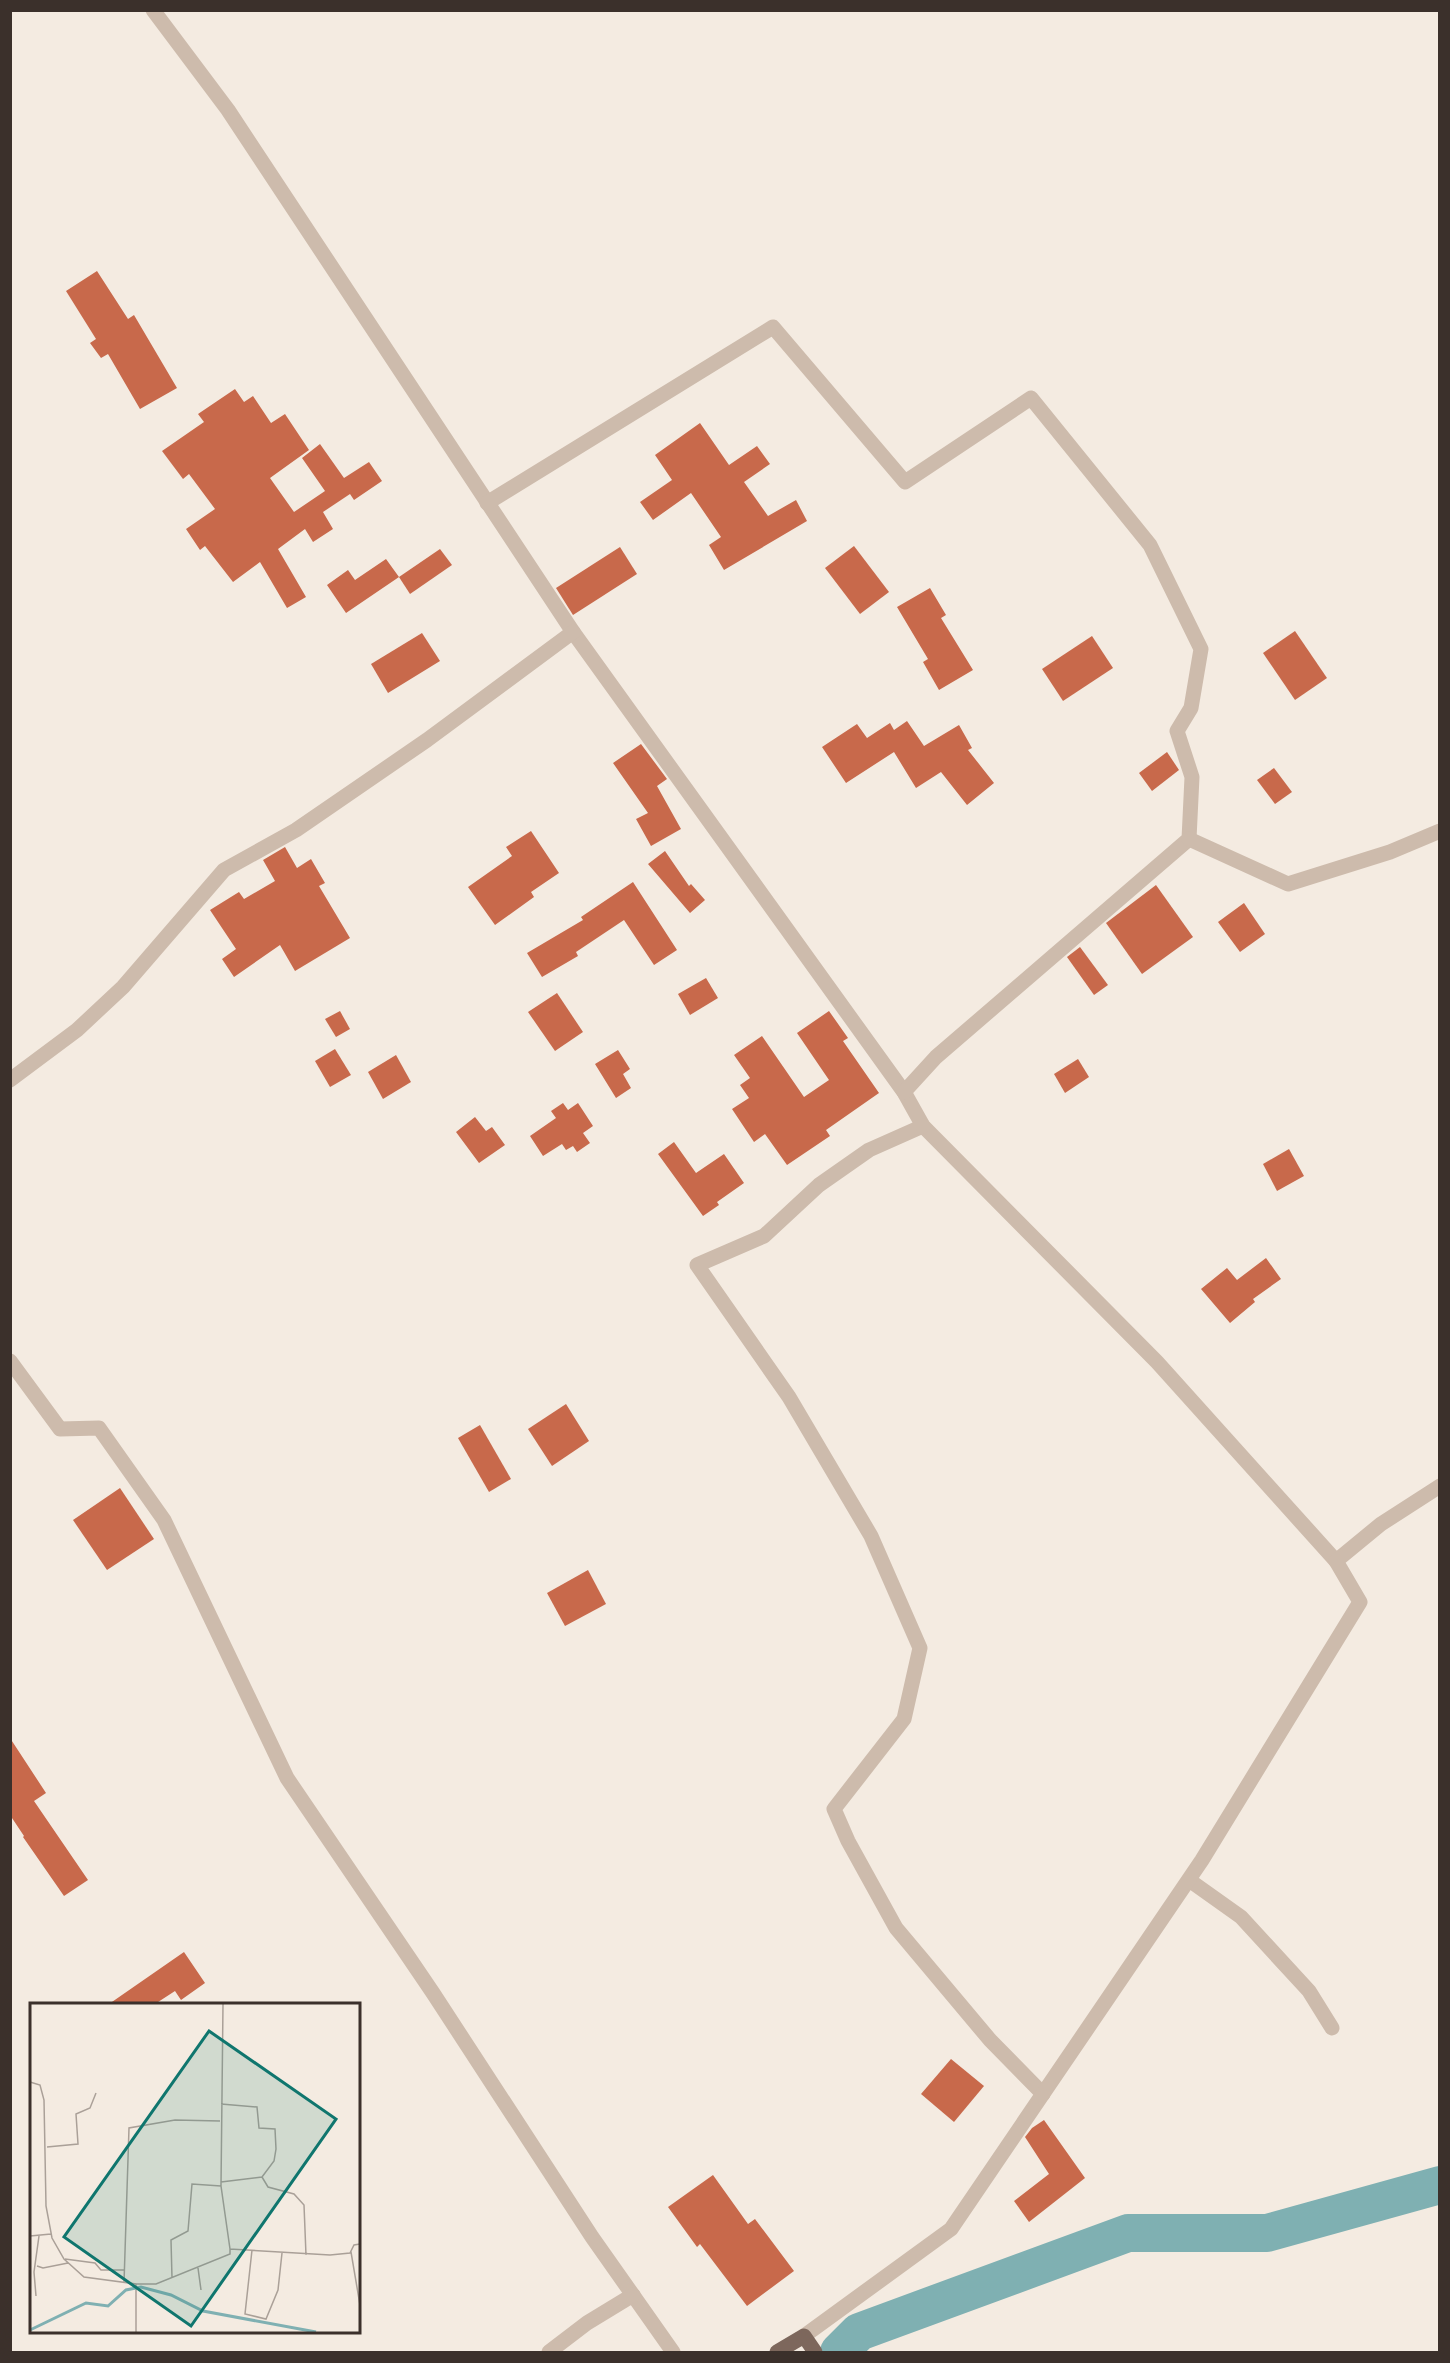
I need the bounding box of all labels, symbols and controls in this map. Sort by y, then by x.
inset map [30,2003,360,2333]

